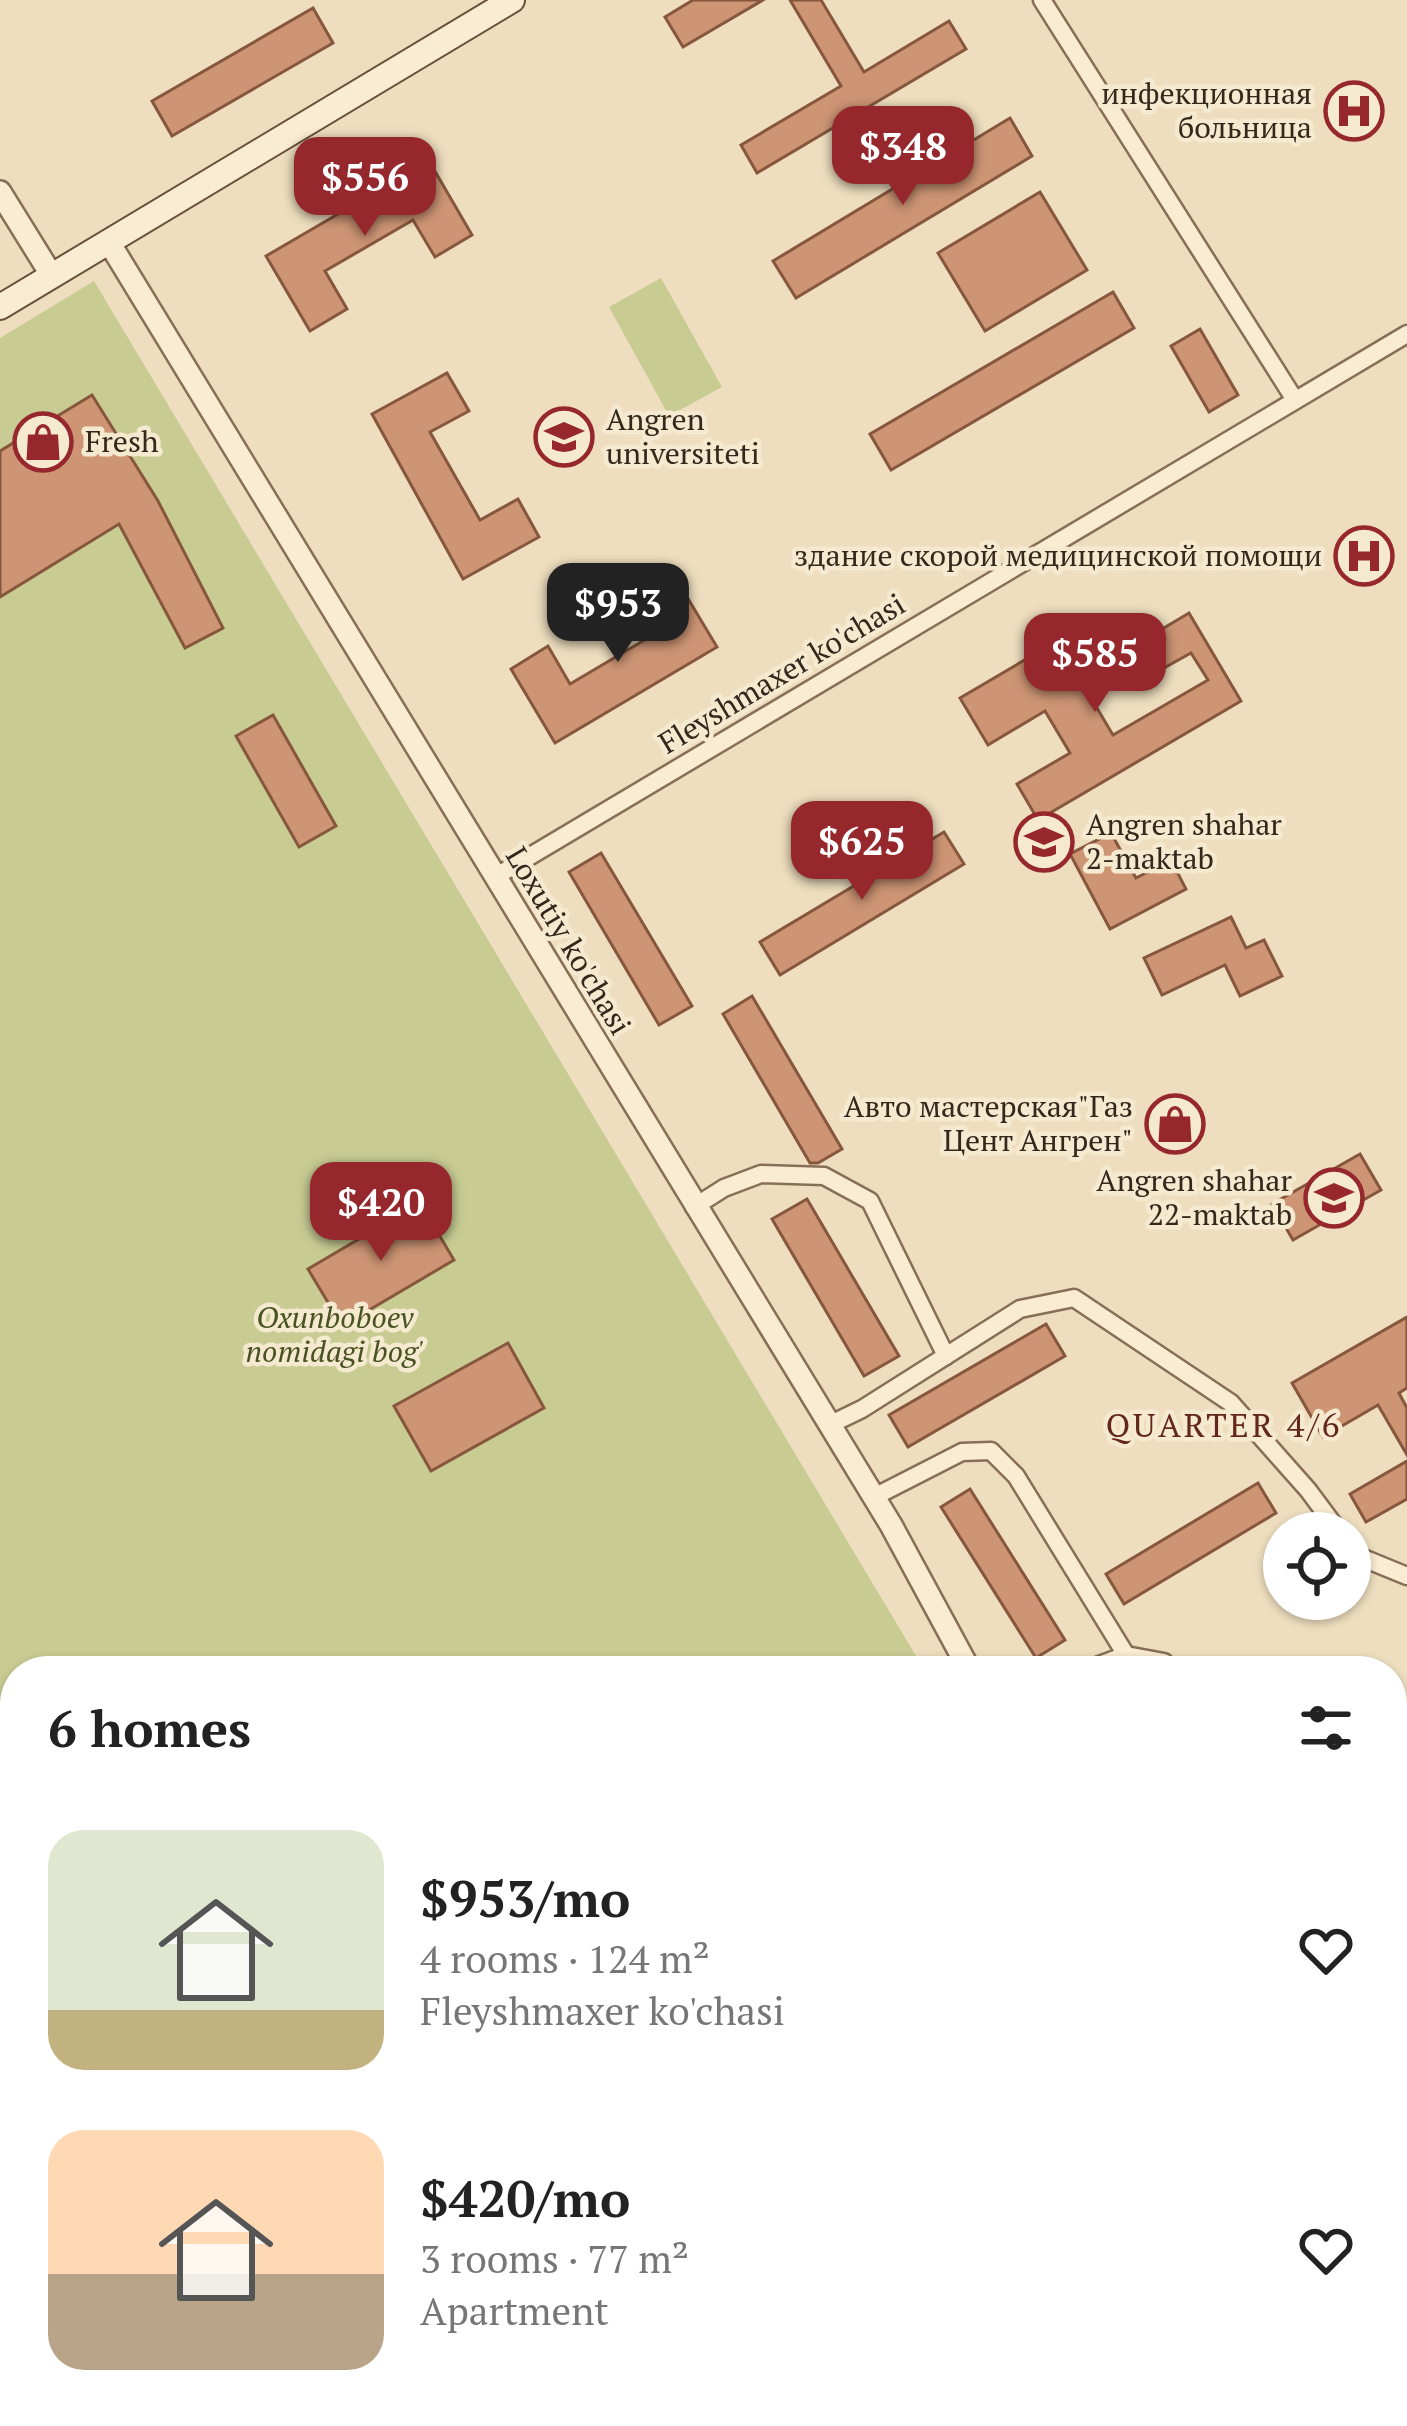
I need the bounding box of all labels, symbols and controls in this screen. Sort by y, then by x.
place label: инфекционная больница [1101,73,1312,147]
hospital icon: инфекционная больница [1323,80,1385,142]
pin: $348 [832,106,974,208]
text: $348 [859,119,947,171]
pin: $556 [294,137,436,239]
text: $556 [321,150,409,202]
place label: Angren universiteti [606,399,760,473]
school or university icon: Angren universiteti [533,406,595,468]
shop icon: Fresh [12,411,74,473]
place label: Fresh [85,421,159,461]
hospital icon: здание скорой медицинской помощи [1333,525,1395,587]
place label: здание скорой медицинской помощи [794,535,1322,575]
pin: $953 [547,563,689,665]
text: $953 [574,576,662,628]
street label: Fleyshmaxer ko'chasi [651,584,912,763]
pin: $585 [1024,613,1166,715]
text: $585 [1051,626,1139,678]
pin: $625 [791,801,933,903]
place label: Angren shahar 2-maktab [1086,804,1282,878]
school or university icon: Angren shahar 2-maktab [1013,811,1075,873]
text: $625 [818,814,906,866]
street label: Loxutiy ko'chasi [497,839,641,1042]
place label: Авто мастерская"Газ Цент Ангрен" [844,1086,1133,1160]
shop icon: Авто мастерская"Газ Цент Ангрен" [1144,1093,1206,1155]
place label: Angren shahar 22-maktab [1096,1160,1292,1234]
pin: $420 [310,1162,452,1264]
school or university icon: Angren shahar 22-maktab [1303,1167,1365,1229]
text: $420 [337,1175,425,1227]
park label: Oxunboboev nomidagi bog' [246,1297,424,1371]
district label: QUARTER 4/6 [1106,1403,1342,1446]
map controls [1263,1512,1371,1620]
button: locate [1263,1512,1371,1620]
text: 6 homes [48,1694,251,1762]
icon: filters [1293,1695,1359,1761]
text: $953/mo [420,1864,630,1932]
icon: home [144,1878,288,2022]
icon: heart [1293,1917,1359,1983]
text: 4 rooms · 124 m² [420,1932,710,1984]
text: Fleyshmaxer ko'chasi [420,1984,785,2036]
text: $420/mo [420,2164,630,2232]
icon: home [144,2178,288,2322]
icon: heart [1293,2217,1359,2283]
text: 3 rooms · 77 m² [420,2232,689,2284]
text: Apartment [420,2284,609,2336]

